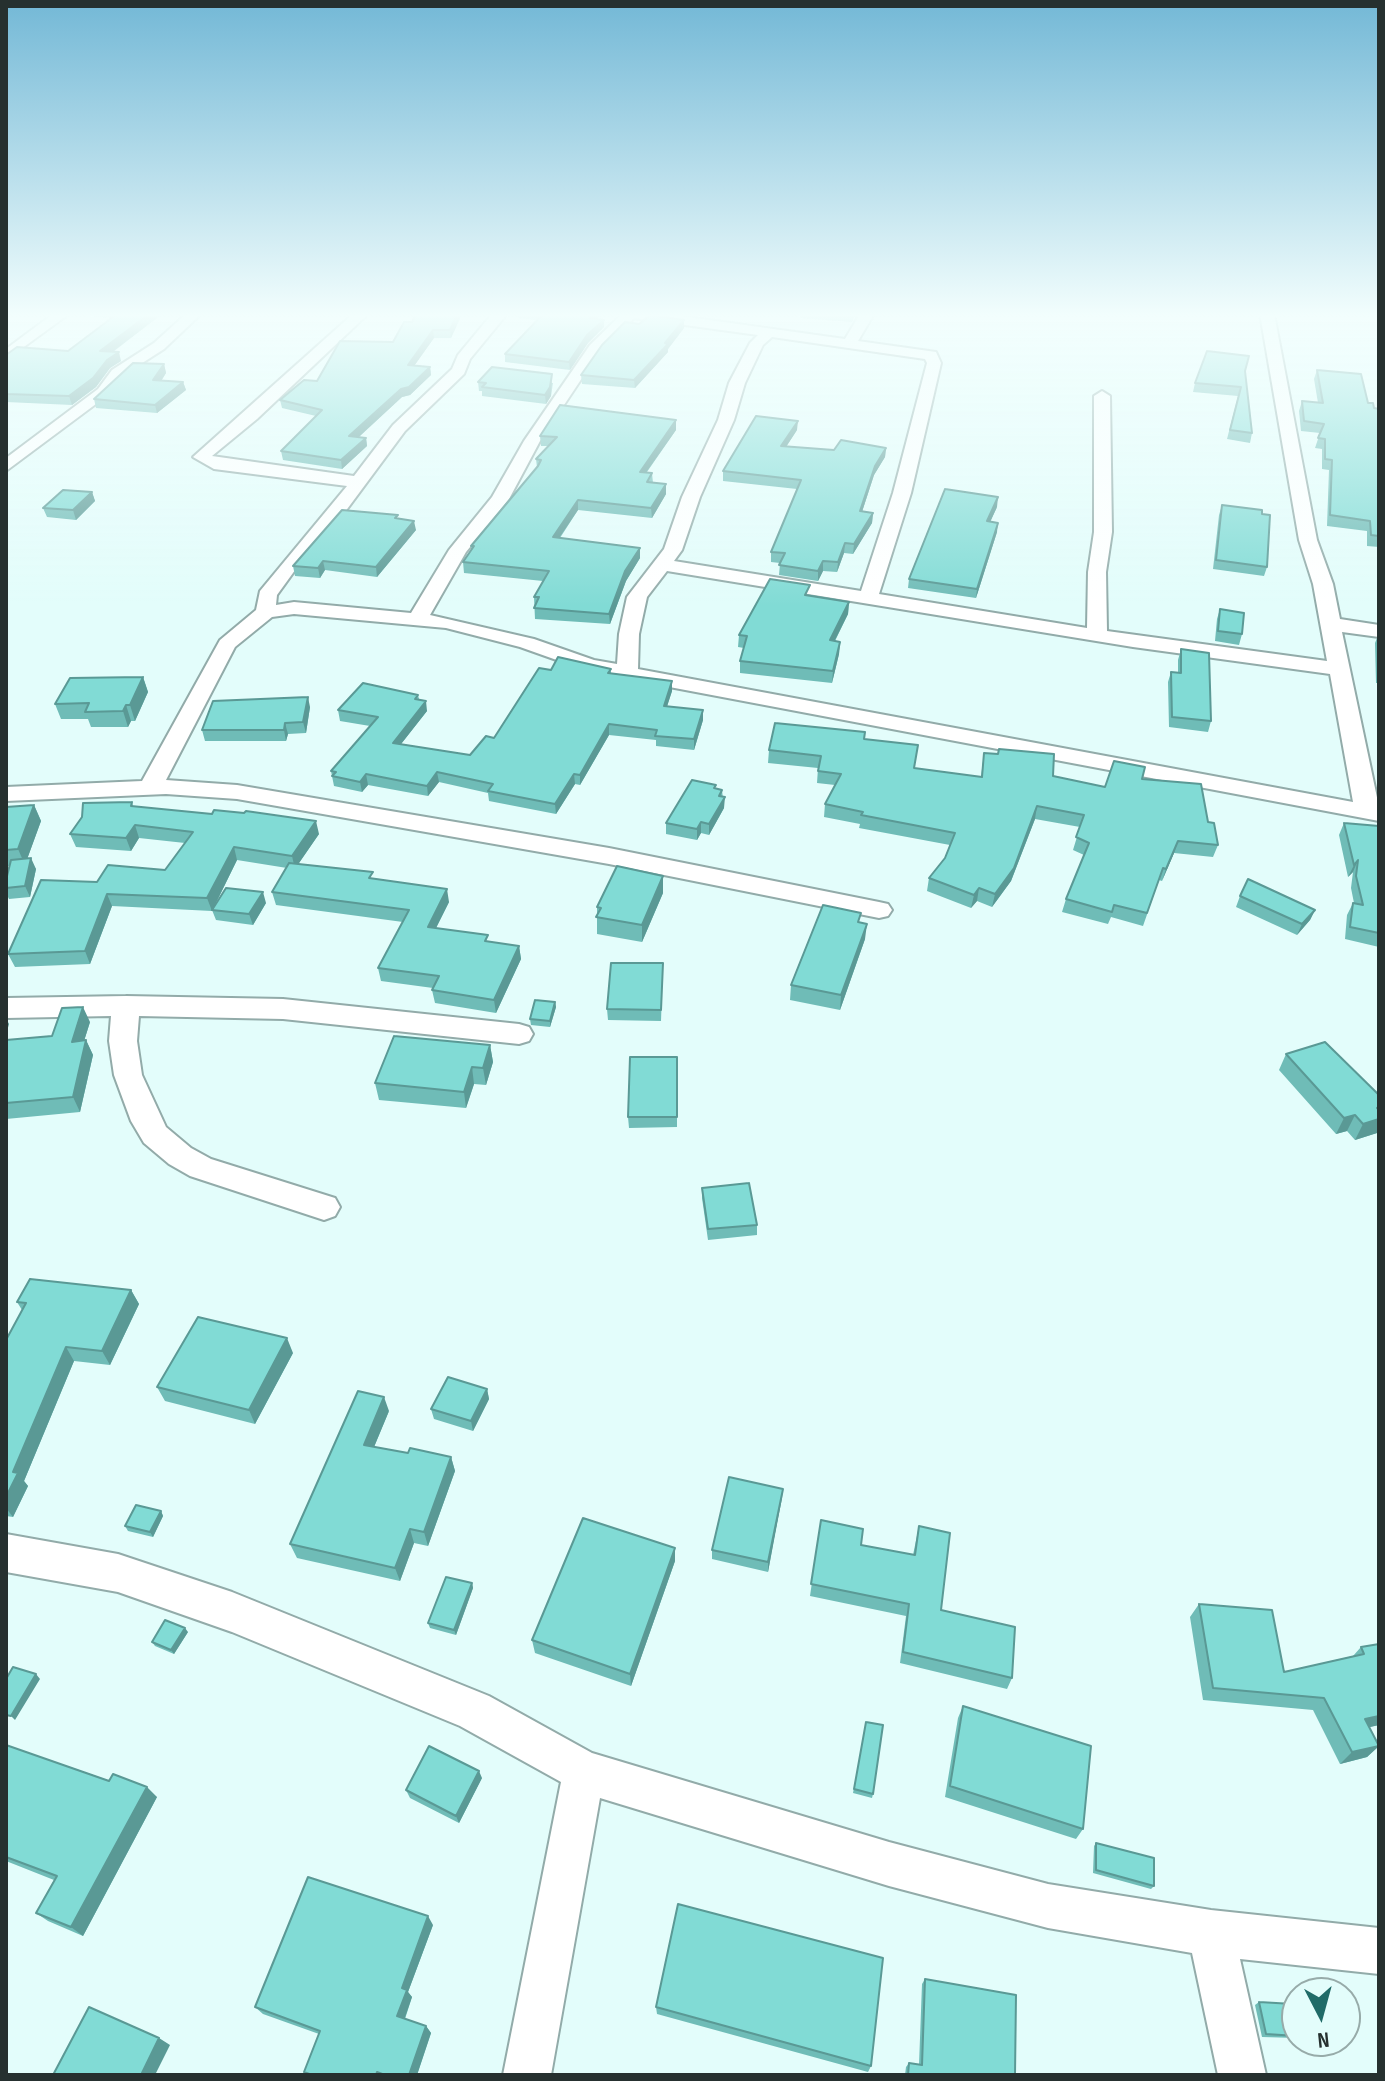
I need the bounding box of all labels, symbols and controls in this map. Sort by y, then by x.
north arrow [1281,1977,1361,2057]
text: N [1316,2025,1331,2053]

